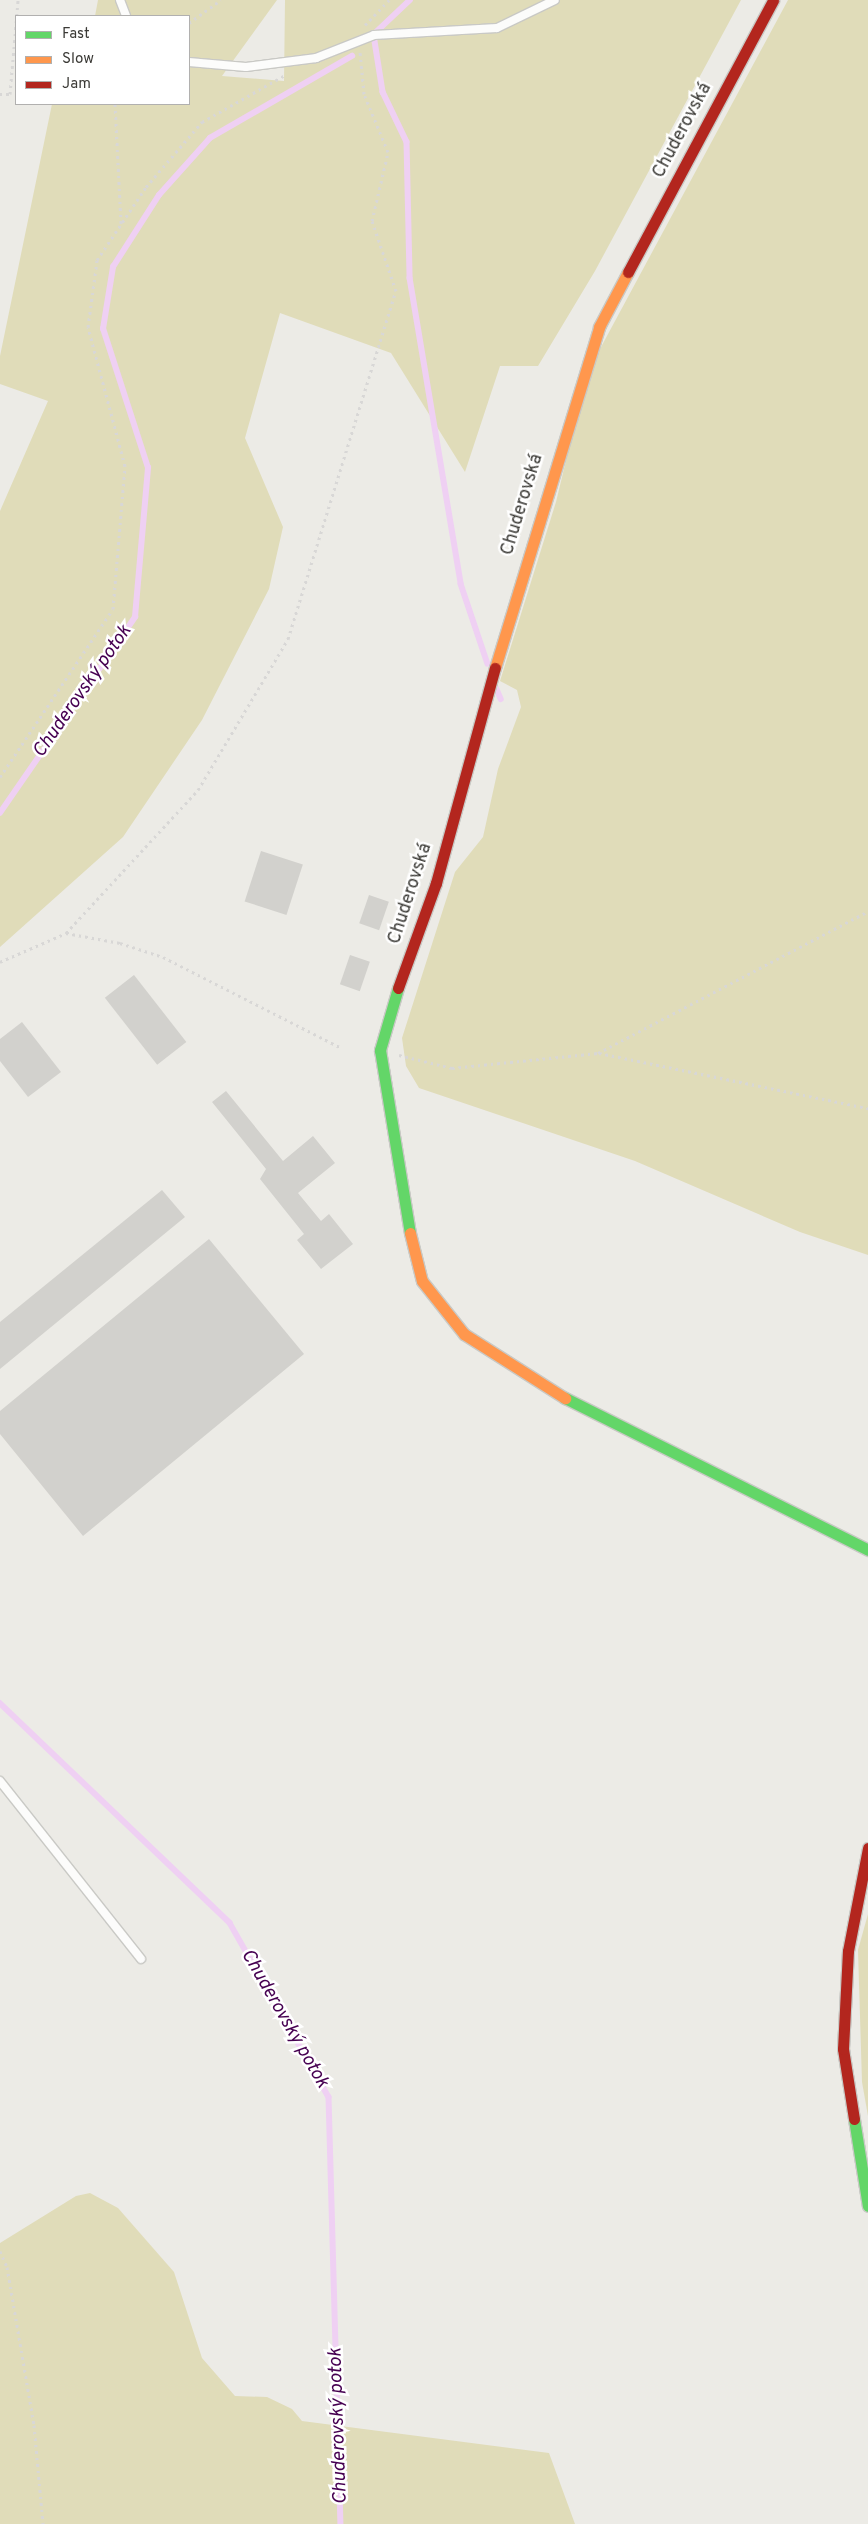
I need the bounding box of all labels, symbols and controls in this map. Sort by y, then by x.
legend [15,15,190,105]
text: Fast [62,25,90,44]
text: Slow [62,50,94,69]
text: Jam [62,75,91,94]
street label: Chuderovská [649,80,717,182]
street label: Chuderovská [497,452,549,558]
water label: Chuderovský potok [29,621,137,763]
street label: Chuderovská [385,841,437,947]
water label: Chuderovský potok [235,1945,333,2093]
water label: Chuderovský potok [325,2347,353,2505]

